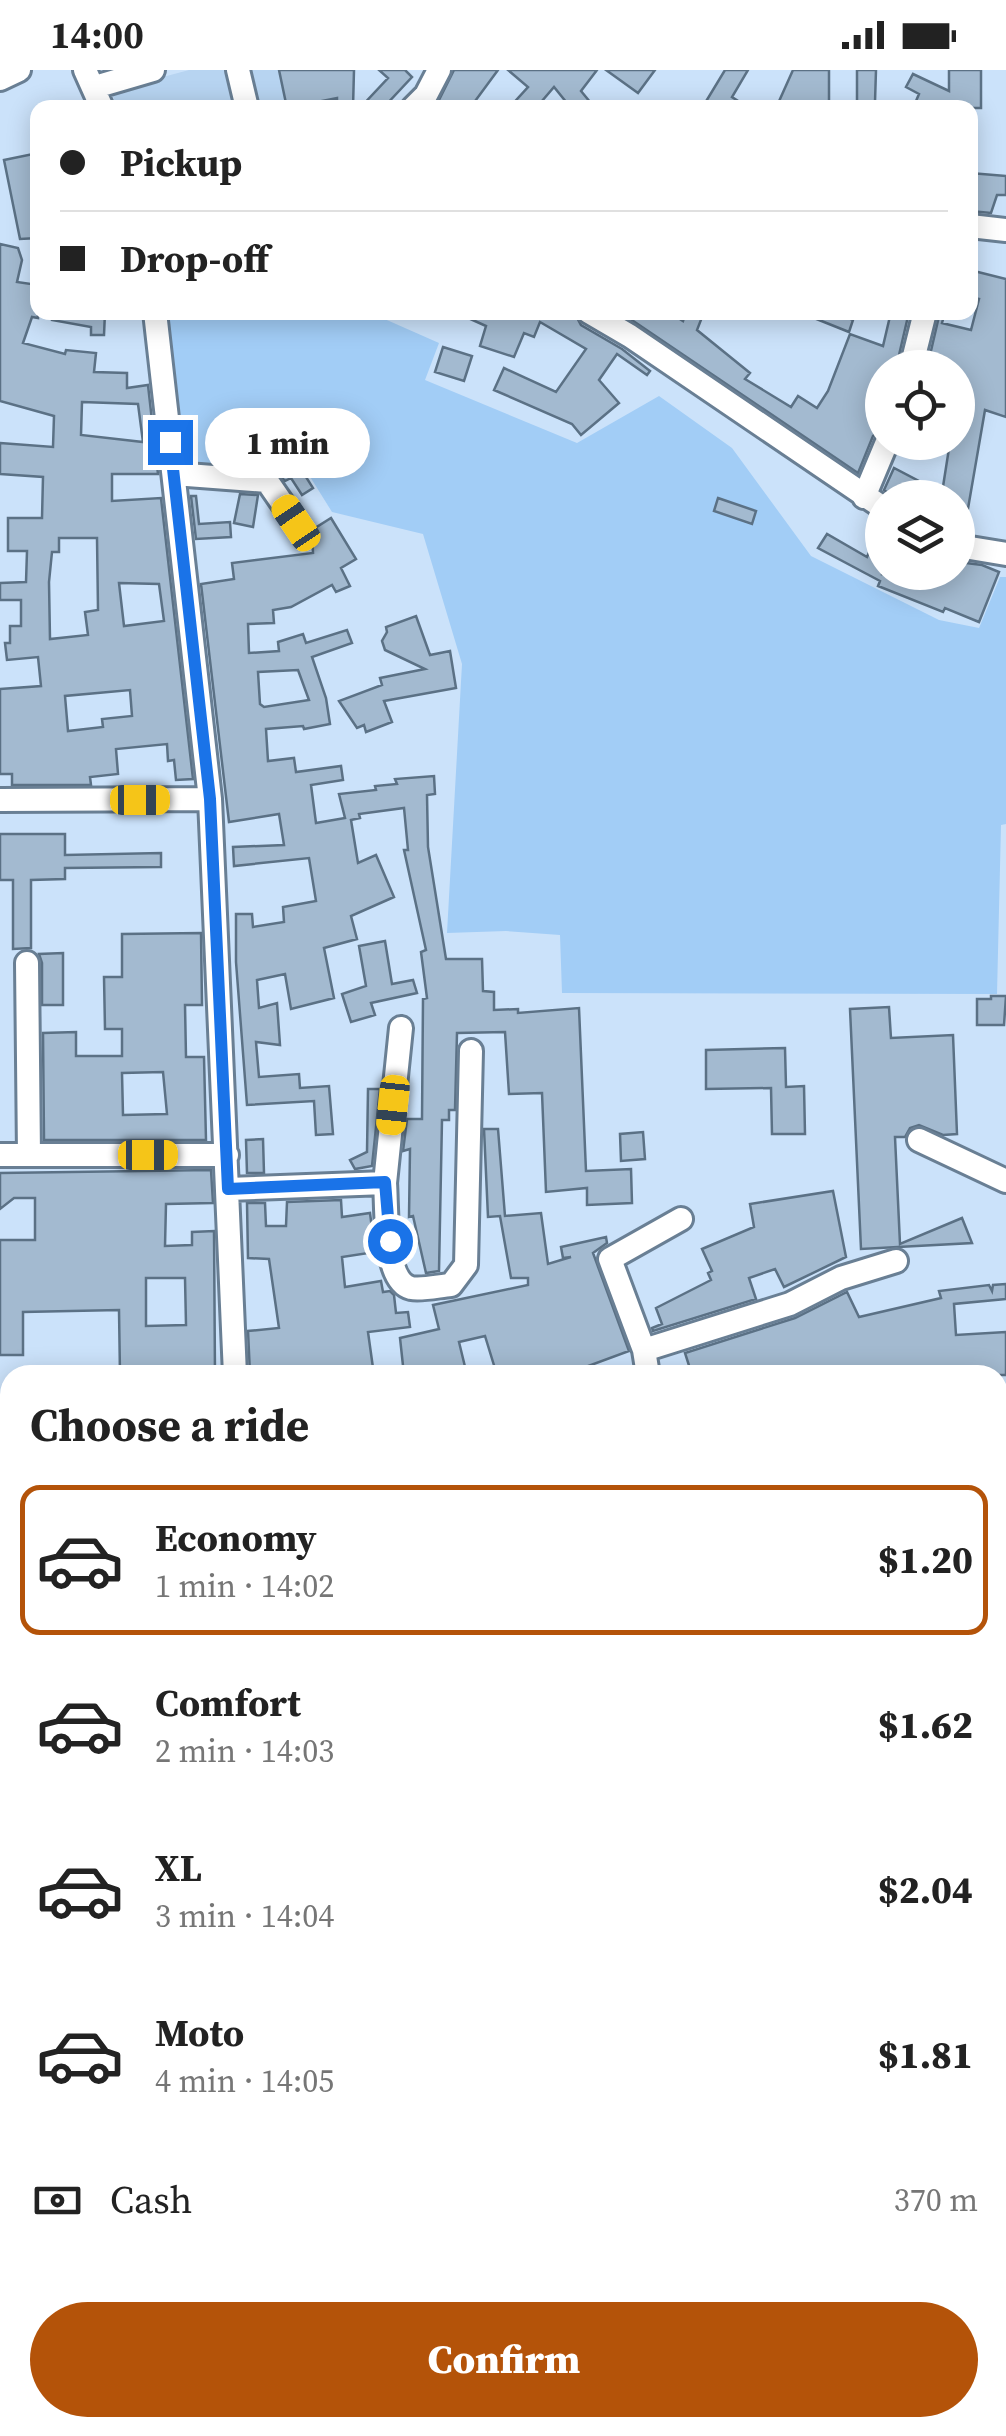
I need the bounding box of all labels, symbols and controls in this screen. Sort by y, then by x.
text: 14:00 [50,9,144,61]
text: Pickup [120,137,242,189]
text: Drop-off [120,233,269,285]
map controls [865,350,975,590]
button: locate [865,350,975,460]
callout: 1 min [205,407,370,477]
route end [148,420,193,465]
text: 1 min [246,421,329,465]
button: layers [865,480,975,590]
car [267,490,325,556]
car [110,785,170,815]
car [375,1074,411,1136]
car [118,1140,178,1170]
route start [368,1219,413,1264]
text: Choose a ride [30,1394,309,1456]
text: Economy [155,1512,317,1564]
icon: car [35,1515,125,1605]
text: $1.20 [878,1534,973,1586]
text: 1 min · 14:02 [155,1564,334,1608]
text: Comfort [155,1677,301,1729]
icon: car [35,1680,125,1770]
text: $1.62 [878,1699,973,1751]
text: 2 min · 14:03 [155,1729,334,1773]
text: XL [155,1842,202,1894]
icon: car [35,1845,125,1935]
text: $2.04 [878,1864,973,1916]
text: 3 min · 14:04 [155,1894,334,1938]
text: Moto [155,2007,244,2059]
icon: car [35,2010,125,2100]
text: $1.81 [878,2029,973,2081]
text: 4 min · 14:05 [155,2059,334,2103]
icon: cash [30,2173,85,2228]
text: Cash [110,2174,192,2226]
text: 370 m [894,2178,978,2222]
button: Confirm [30,2302,978,2417]

